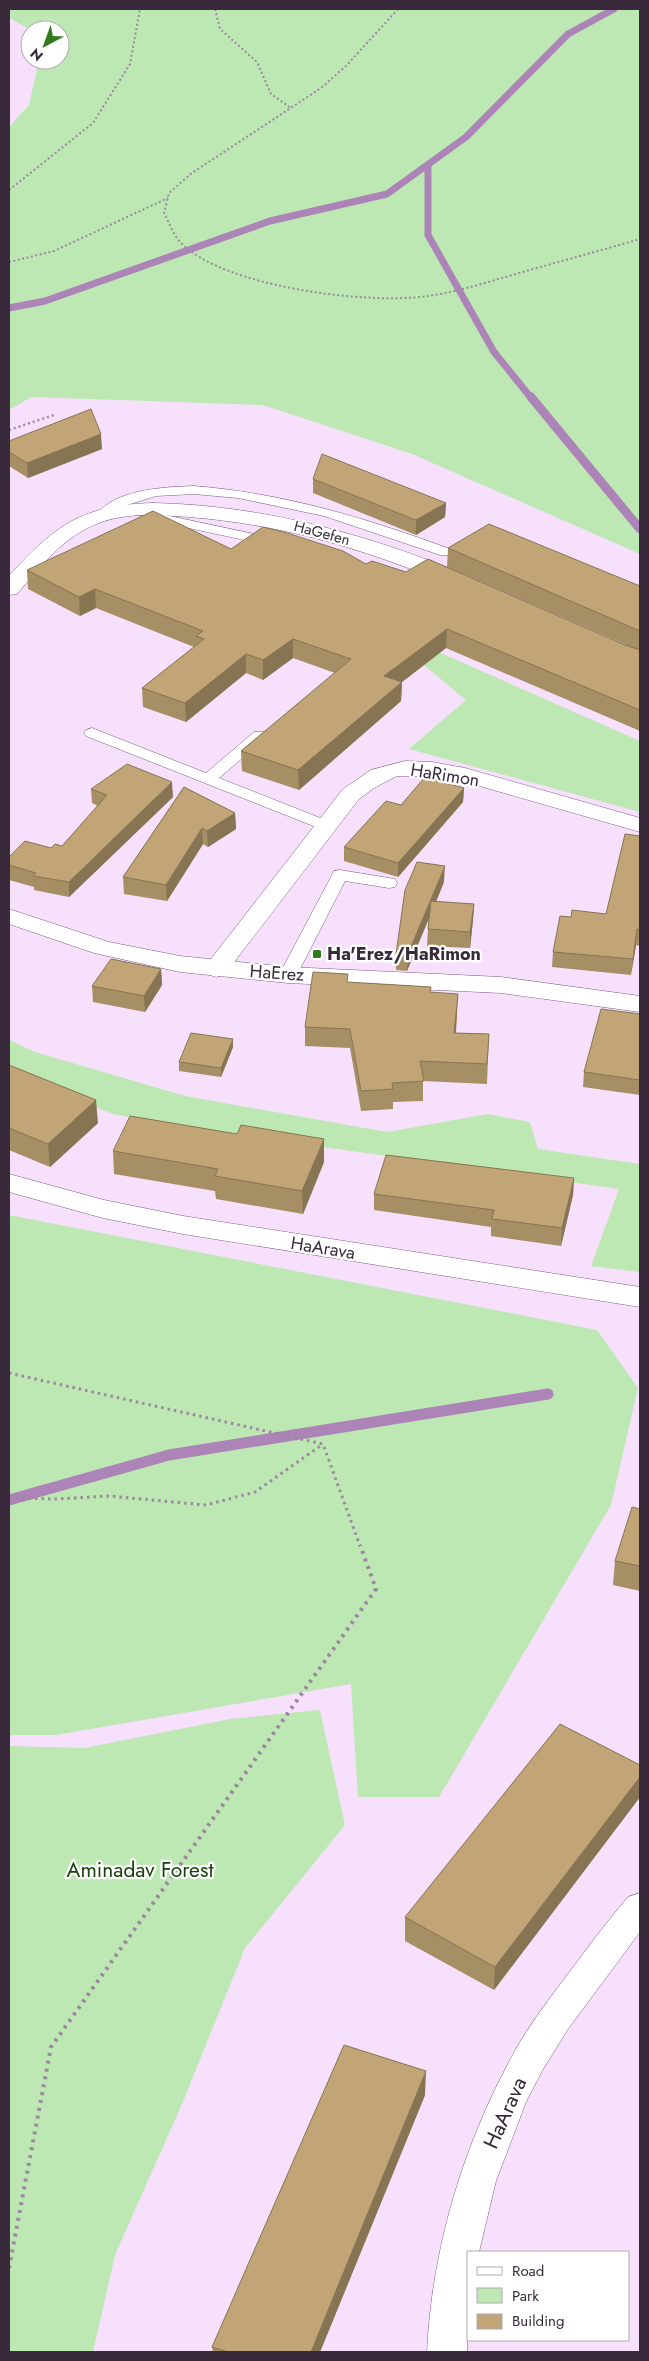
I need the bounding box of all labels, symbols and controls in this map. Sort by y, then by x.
north arrow [20,20,70,70]
text: N [26,44,47,66]
street label: HaGefen [292,515,352,551]
street label: HaRimon [409,757,481,793]
place label: Ha'Erez/HaRimon [327,941,481,967]
marker: Ha'Erez/HaRimon [311,948,323,960]
street label: HaErez [249,958,306,988]
street label: HaArava [289,1230,357,1266]
park label: Aminadav Forest [67,1855,213,1885]
street label: HaArava [476,2072,534,2154]
legend [467,2251,629,2341]
text: Road [512,2260,544,2282]
text: Park [512,2285,539,2307]
text: Building [512,2310,564,2332]

